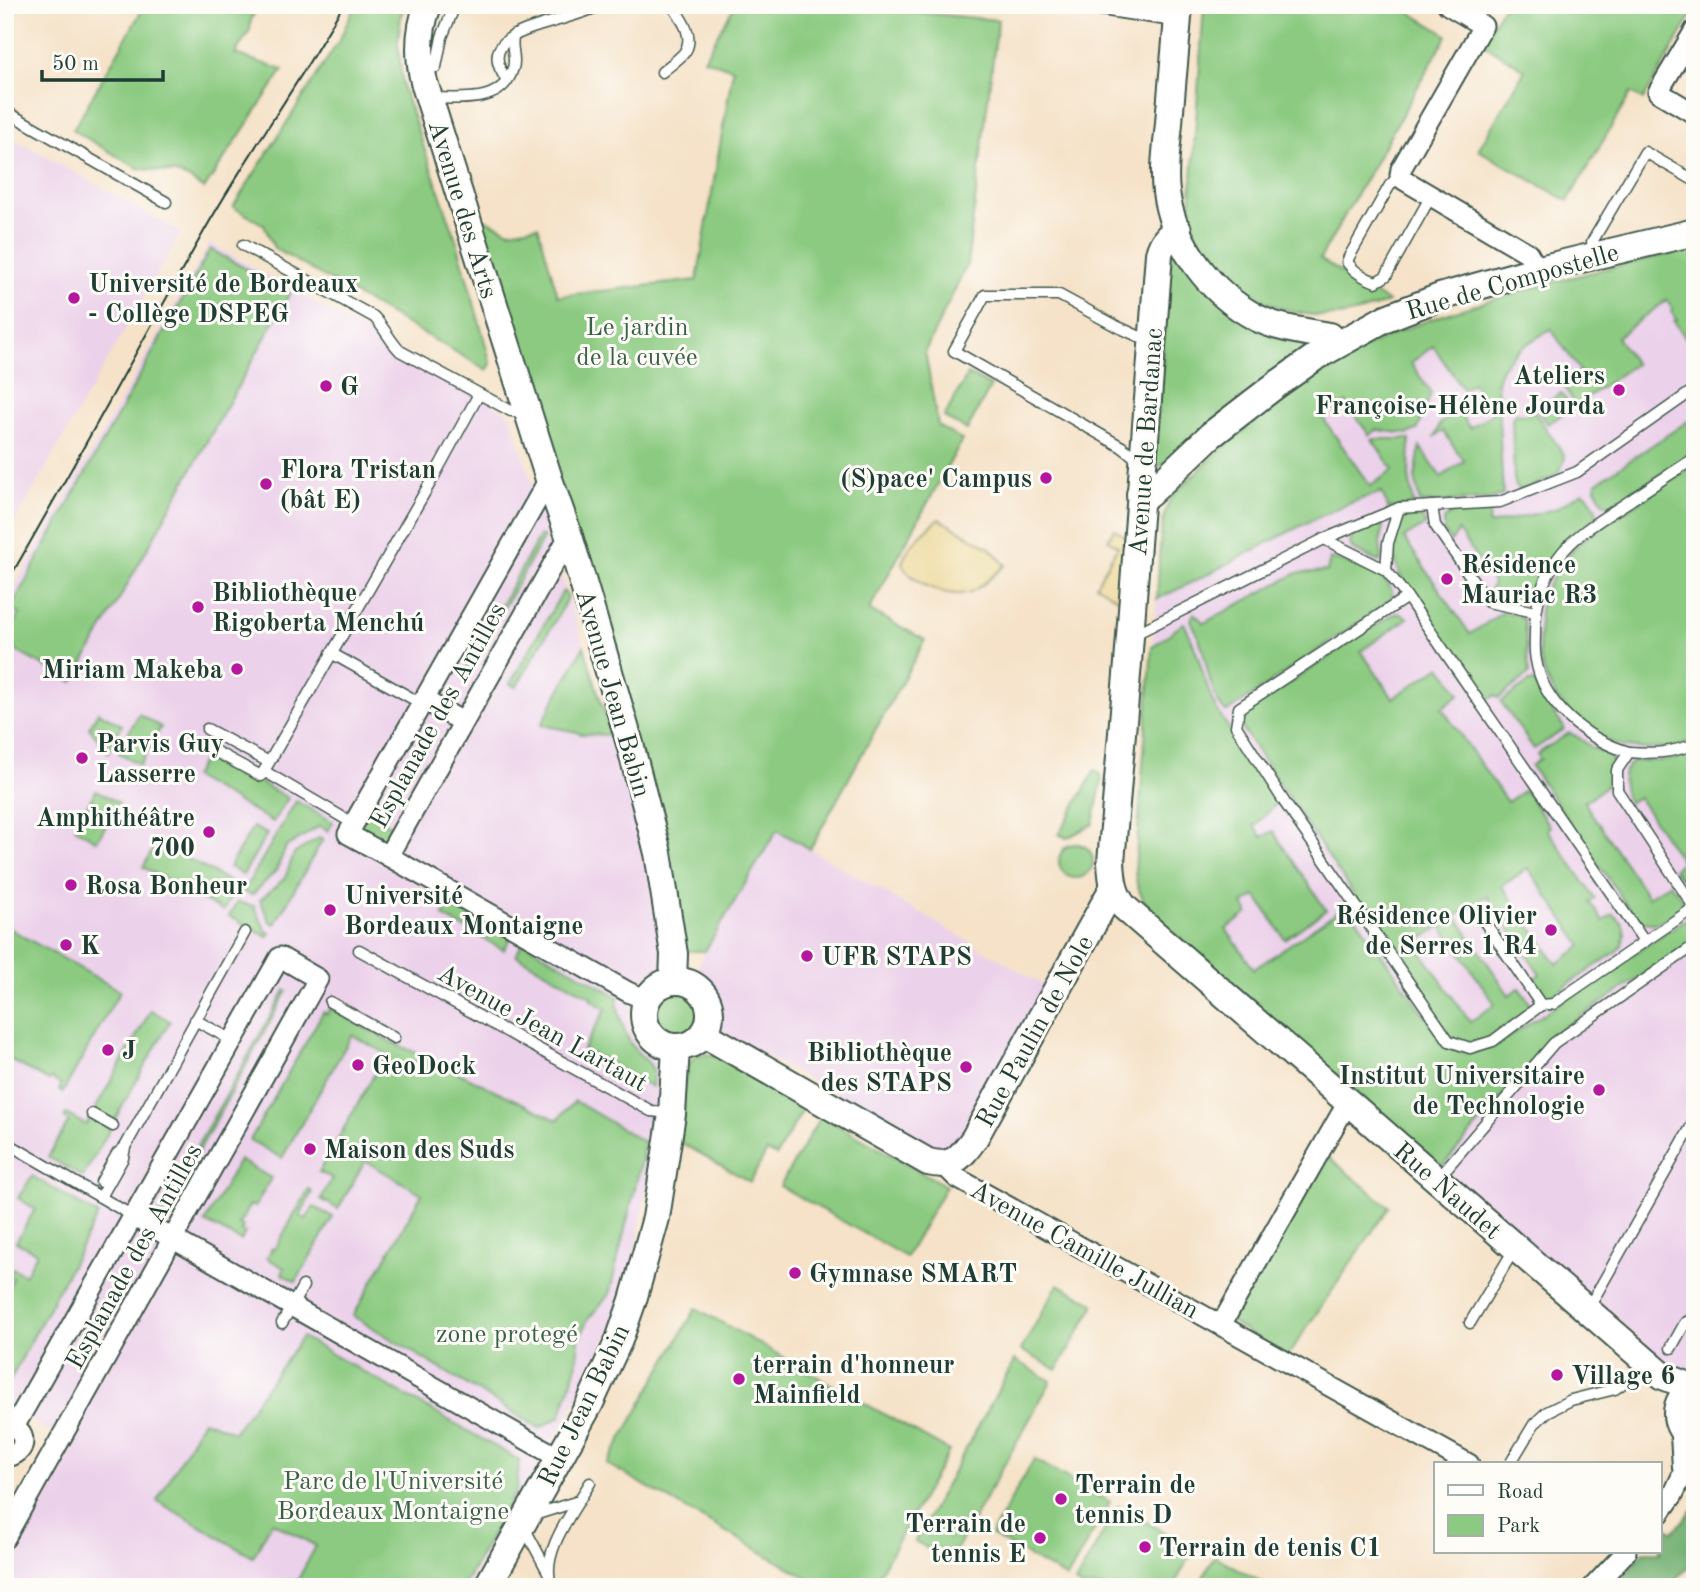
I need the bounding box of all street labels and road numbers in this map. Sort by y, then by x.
street label: Avenue des Arts [423,117,502,302]
street label: Rue de Compostelle [1403,240,1622,326]
street label: Avenue de Bardanac [1126,327,1168,557]
street label: Avenue Jean Babin [570,587,654,801]
street label: Esplanade des Antilles [366,599,512,833]
street label: Rue Paulin de Nole [972,932,1099,1132]
street label: Avenue Jean Lartaut [433,960,651,1097]
street label: Rue Naudet [1388,1138,1505,1245]
street label: Esplanade des Antilles [62,1140,208,1374]
street label: Avenue Camille Jullian [965,1177,1203,1324]
street label: Rue Jean Babin [534,1321,635,1491]

